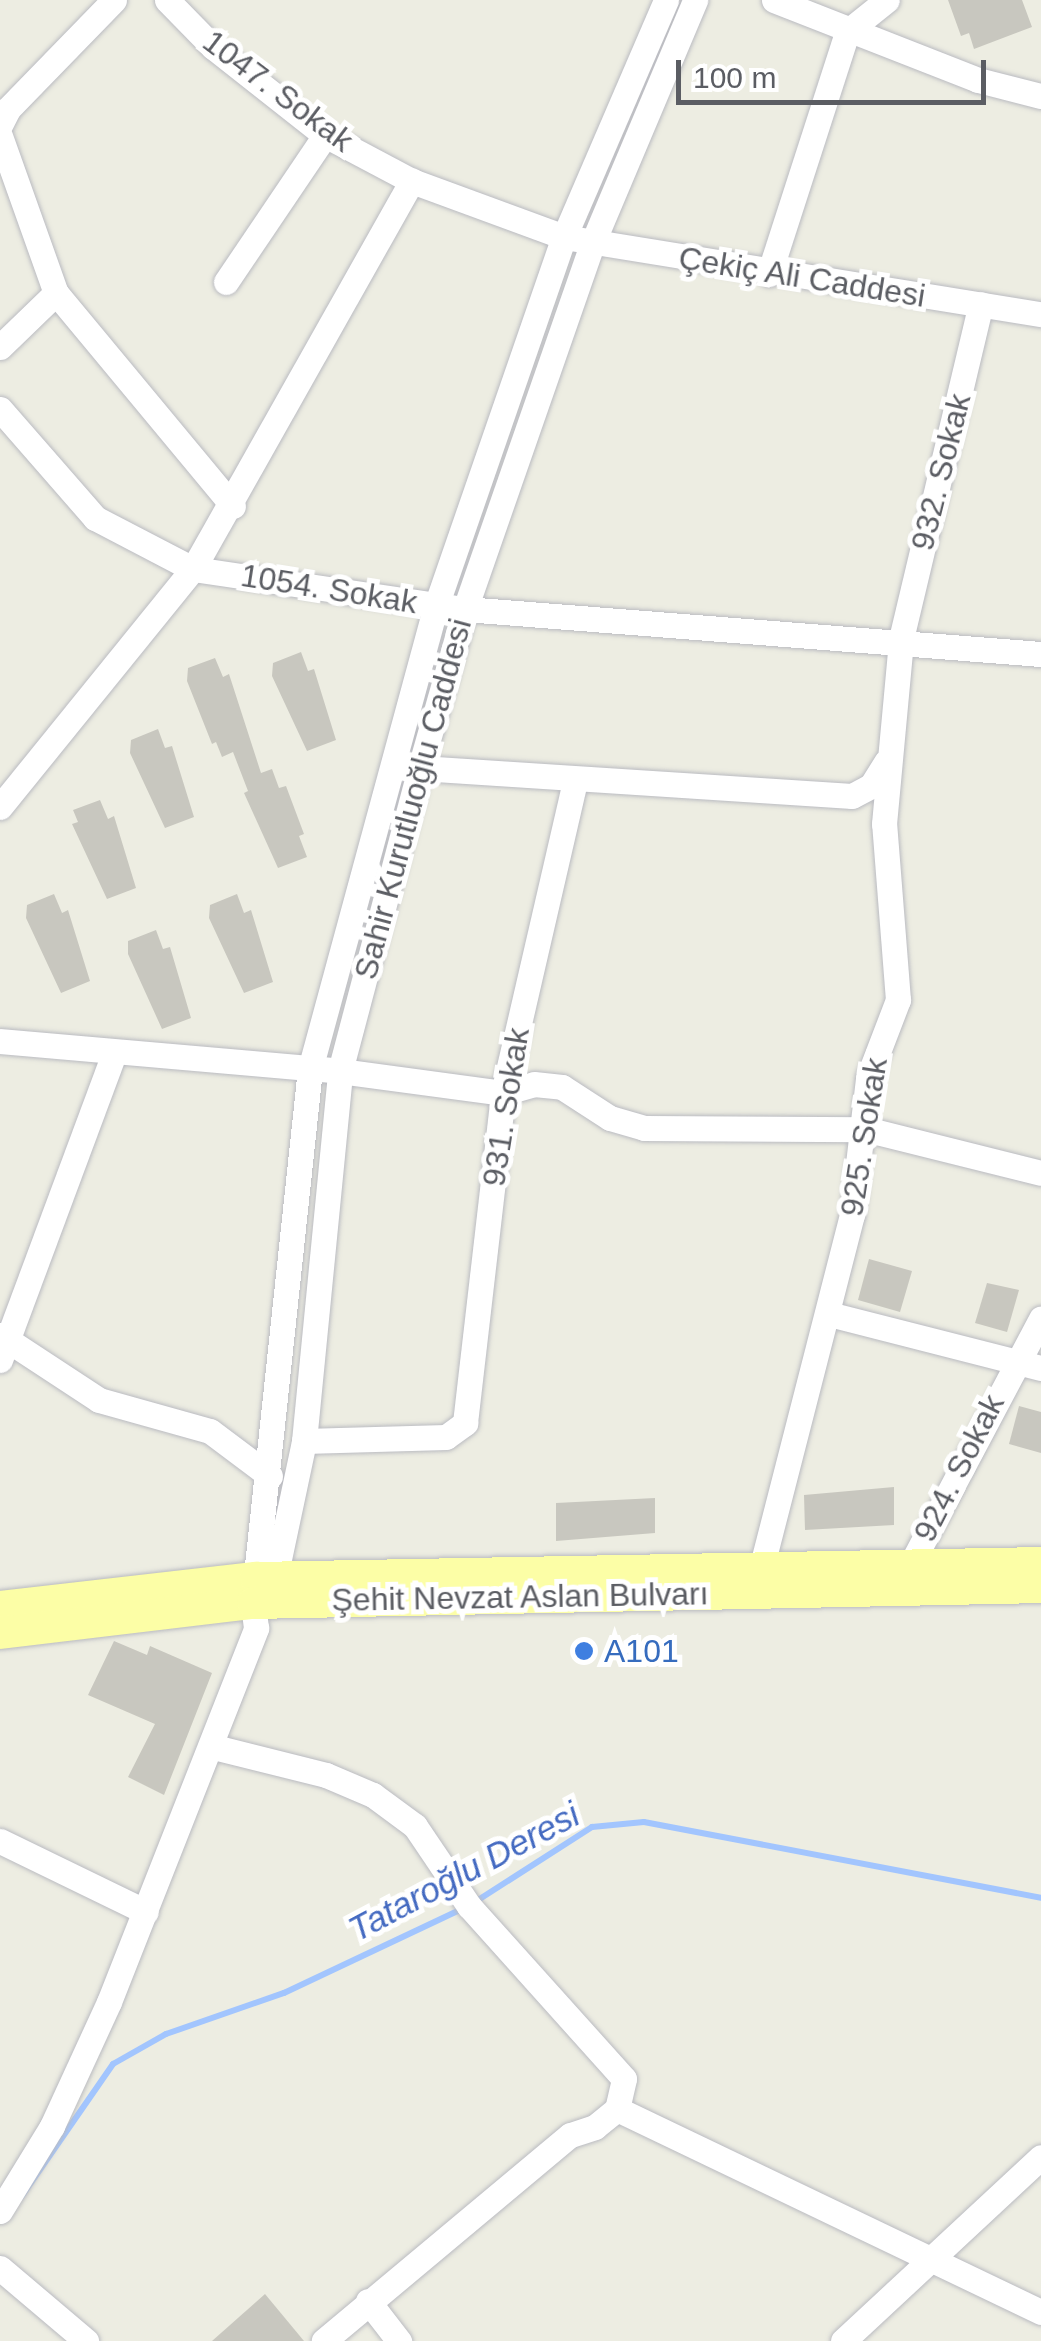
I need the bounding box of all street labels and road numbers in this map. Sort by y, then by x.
street label: 1047. Sokak [195,22,361,160]
street label: Çekiç Ali Caddesi [675,238,929,316]
street label: 932. Sokak [903,390,979,554]
street label: 1054. Sokak [238,556,420,622]
street label: Sahir Kurutluoğlu Caddesi [346,614,480,984]
street label: 931. Sokak [475,1025,537,1189]
street label: 925. Sokak [833,1055,895,1219]
street label: 924. Sokak [906,1388,1012,1548]
street label: Şehit Nevzat Aslan Bulvarı [330,1574,710,1620]

